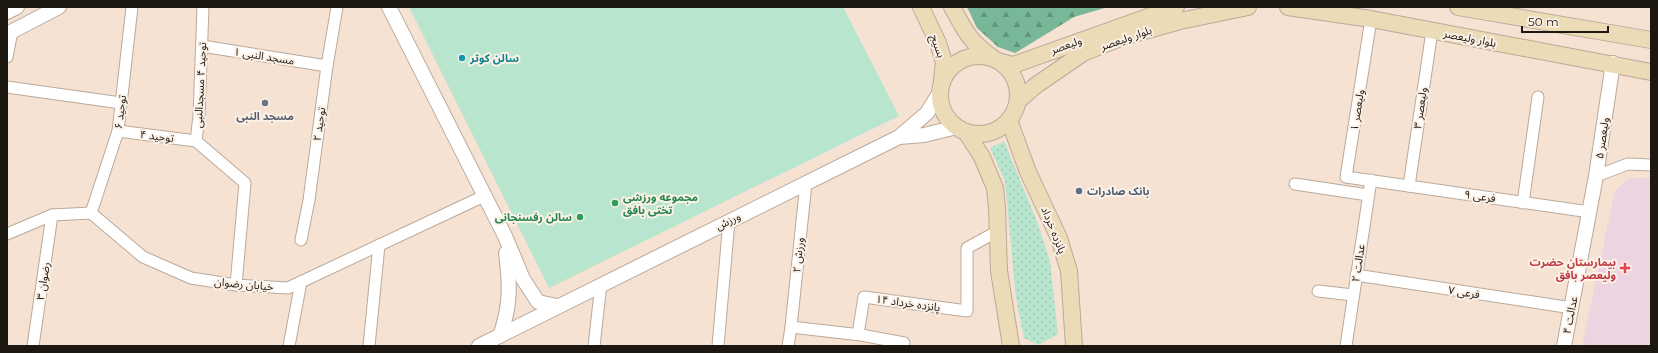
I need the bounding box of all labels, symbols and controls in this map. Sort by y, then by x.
scale bar [1522,8,1608,34]
text: 50 m [1528,14,1559,29]
street label: بلوار ولیعصر [1098,23,1154,54]
street label: بلوار ولیعصر [1441,26,1498,50]
street label: بسیج [926,33,949,60]
street label: ولیعصر [1047,33,1084,58]
street label: توحید ۴ مسجدالنبی [191,42,209,128]
street label: مسجد النبی ۱ [233,44,296,68]
place label: سالن کوثر [469,51,519,65]
marker: سالن کوثر [457,53,467,63]
street label: ولیعصر ۳ [1410,86,1430,130]
street label: ولیعصر ۱ [1347,88,1367,132]
street label: توحید ۶ [111,94,129,130]
marker: مسجد النبی [260,98,270,108]
street label: توحید ۲ [310,106,328,142]
place label: مسجد النبی [236,109,294,123]
street label: ولیعصر ۵ [1592,116,1612,160]
street label: توحید ۴ [139,127,175,145]
place label: بانک صادرات [1087,184,1149,198]
marker: بانک صادرات [1074,186,1084,196]
street label: فرعی ۹ [1463,187,1497,205]
place label: مجموعه ورزشی تختی بافق [623,190,698,217]
marker: مجموعه ورزشی تختی بافق [610,198,620,208]
street label: پانزده خرداد [1037,204,1070,256]
street label: ورزش [713,209,743,233]
place label: سالن رفسنجانی [495,210,572,224]
marker: سالن رفسنجانی [575,212,585,222]
street label: ورزش ۲ [789,237,807,273]
street label: عدالت ۲ [1348,243,1368,283]
place label: بیمارستان حضرت ولیعصر بافق [1530,255,1616,282]
street label: رضوان ۳ [33,261,53,301]
marker: بیمارستان حضرت ولیعصر بافق [1619,262,1631,274]
street label: خیابان رضوان [214,274,275,294]
street label: فرعی ۷ [1447,283,1481,301]
street label: پانزده خرداد ۱۴ [875,292,941,316]
street label: عدالت ۴ [1559,295,1581,335]

